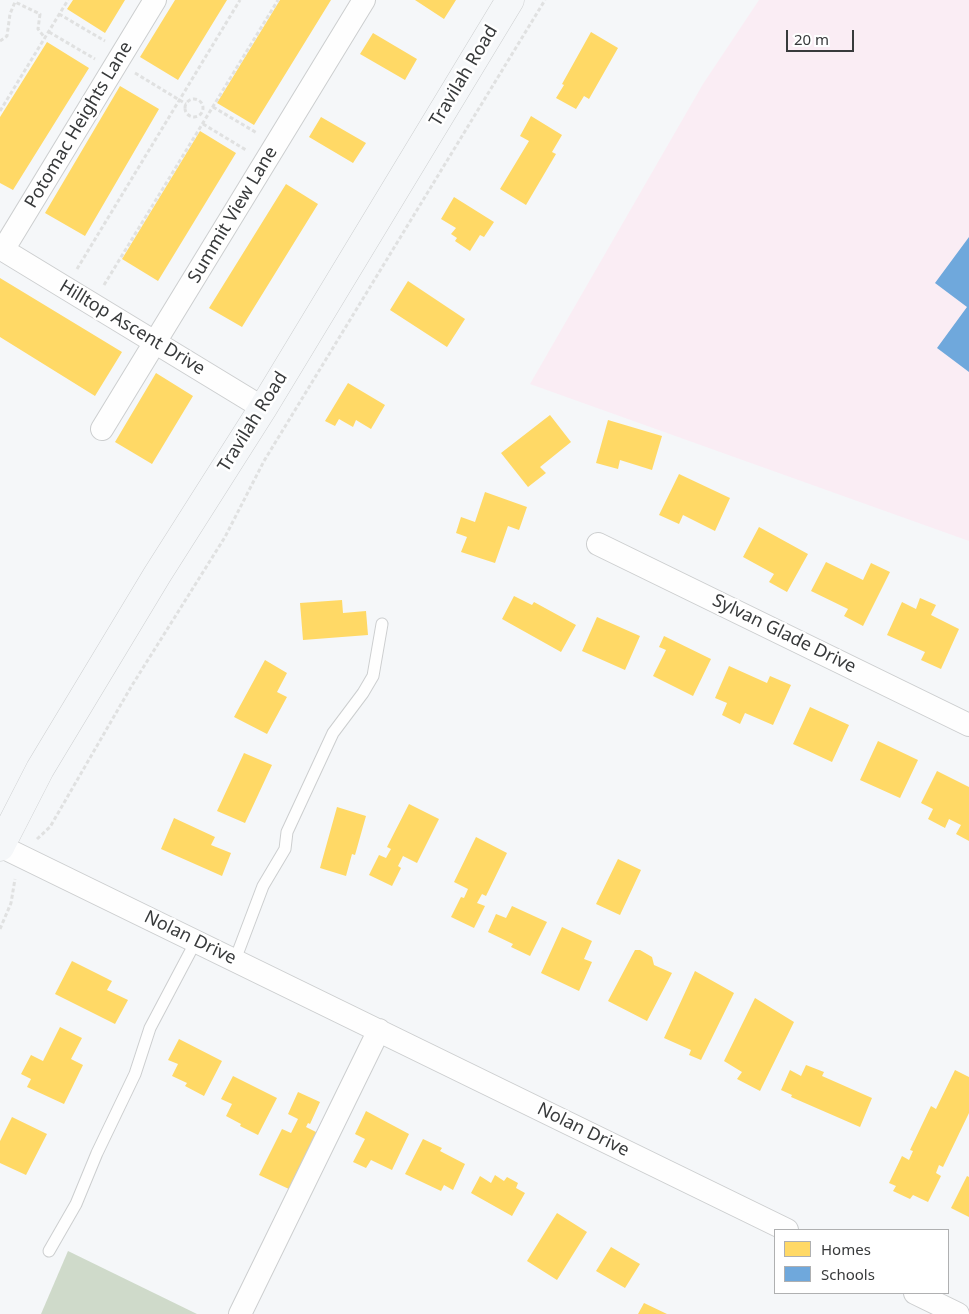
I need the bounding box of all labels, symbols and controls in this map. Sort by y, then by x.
scale bar [789,20,856,52]
street label: Travilah Road [425,22,503,130]
text: 20 m [794,29,829,49]
street label: Potomac Heights Lane [21,38,137,212]
street label: Summit View Lane [184,143,282,287]
street label: Hilltop Ascent Drive [55,276,209,380]
street label: Travilah Road [214,368,292,476]
street label: Sylvan Glade Drive [709,590,859,678]
street label: Nolan Drive [140,906,240,970]
street label: Nolan Drive [533,1098,633,1162]
legend [774,1229,949,1294]
text: Homes [821,1239,871,1259]
text: Schools [821,1264,875,1284]

